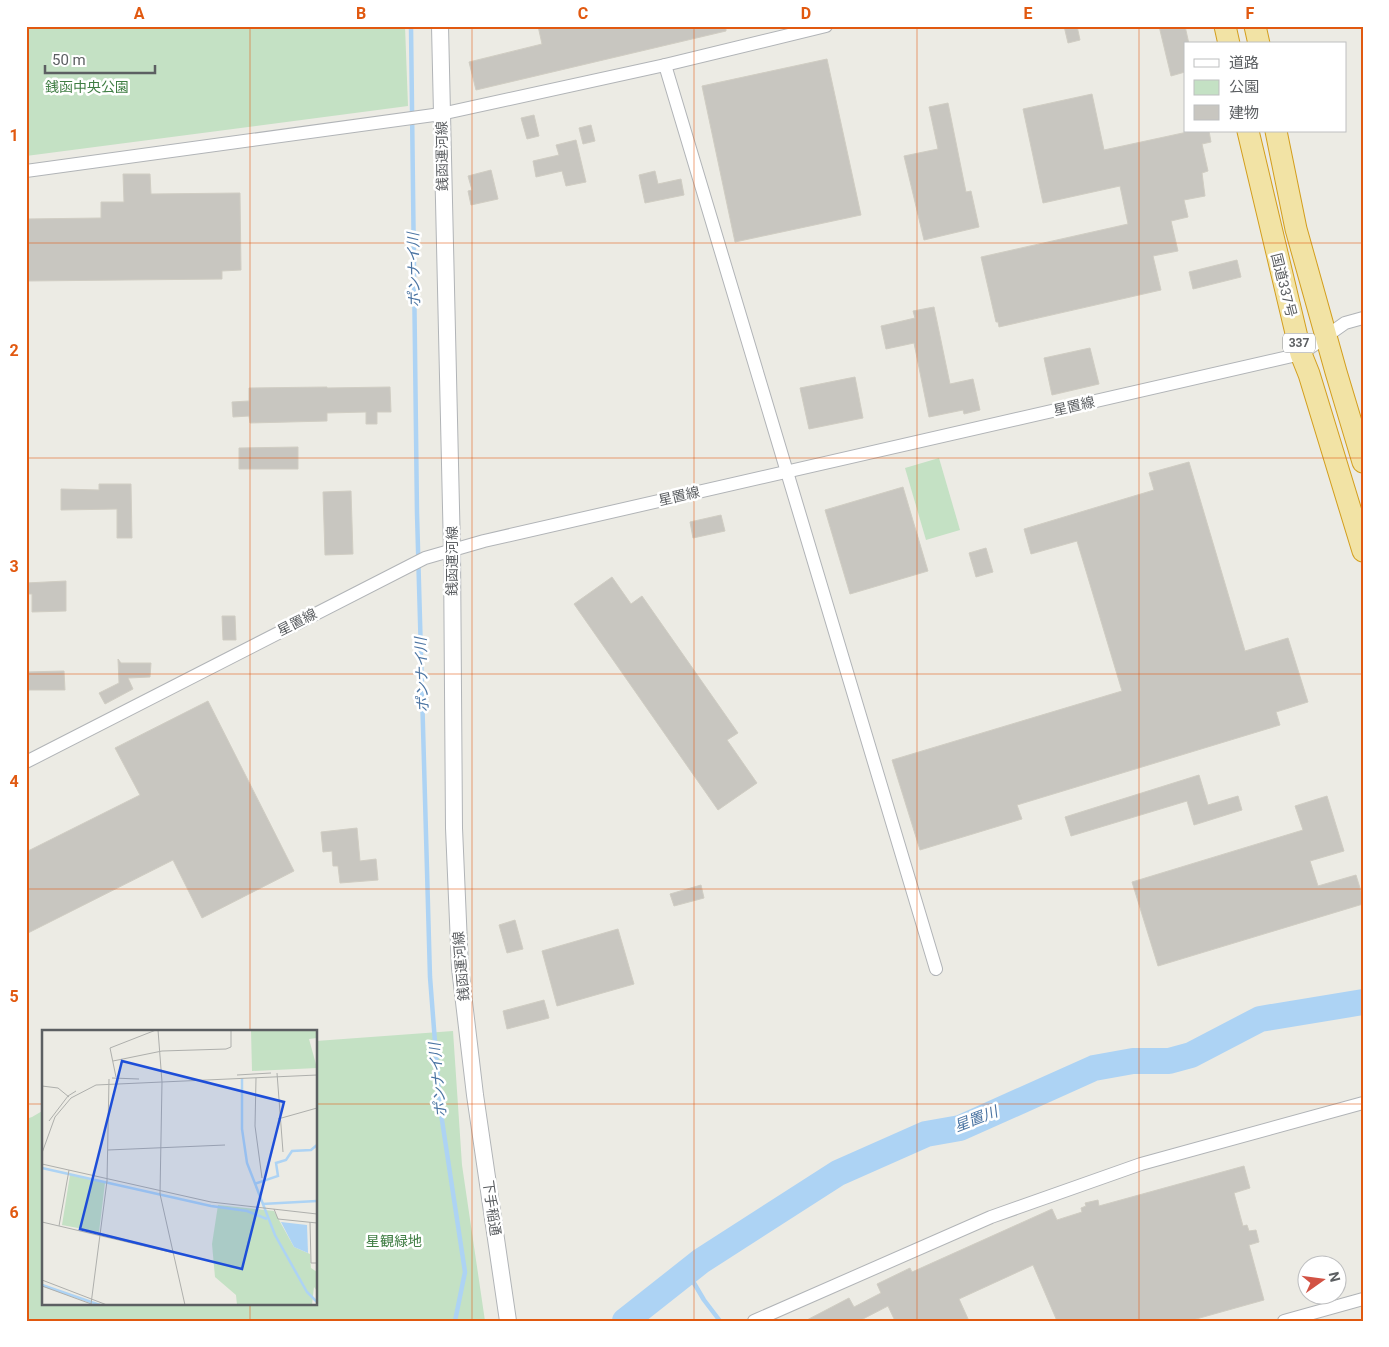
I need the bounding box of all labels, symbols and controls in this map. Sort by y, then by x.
text: A [134,4,145,23]
text: B [356,4,366,23]
text: C [578,4,588,23]
text: D [801,4,811,23]
text: E [1024,4,1033,23]
text: F [1246,4,1255,23]
scale bar [45,42,155,74]
legend [1184,42,1346,132]
text: 50 m [52,51,86,69]
text: 道路 [1229,54,1259,72]
text: 公園 [1229,78,1259,96]
park label: 銭函中央公園 [45,79,129,95]
text: 建物 [1229,104,1259,122]
street label: 銭函運河線 [433,121,451,191]
text: 1 [9,126,19,145]
water label: ポンナイ川 [404,230,424,308]
street label: 国道337号 [1268,251,1300,319]
road number: 337 [1283,333,1315,352]
text: 2 [9,341,19,360]
street label: 星置線 [1052,393,1096,419]
street label: 星置線 [657,483,701,509]
street label: 銭函運河線 [444,526,460,596]
text: 3 [9,557,19,576]
street label: 星置線 [275,605,319,639]
water label: ポンナイ川 [412,635,432,713]
text: 4 [9,772,19,791]
street label: 銭函運河線 [450,930,472,1002]
text: 5 [9,987,19,1006]
inset map [42,1030,318,1304]
water label: ポンナイ川 [426,1040,450,1118]
water label: 星置川 [952,1102,1002,1135]
street label: 下手稲通 [480,1179,504,1237]
text: 6 [9,1203,19,1222]
park label: 星観緑地 [366,1233,422,1249]
north arrow [1296,1254,1346,1304]
text: N [1326,1270,1344,1284]

